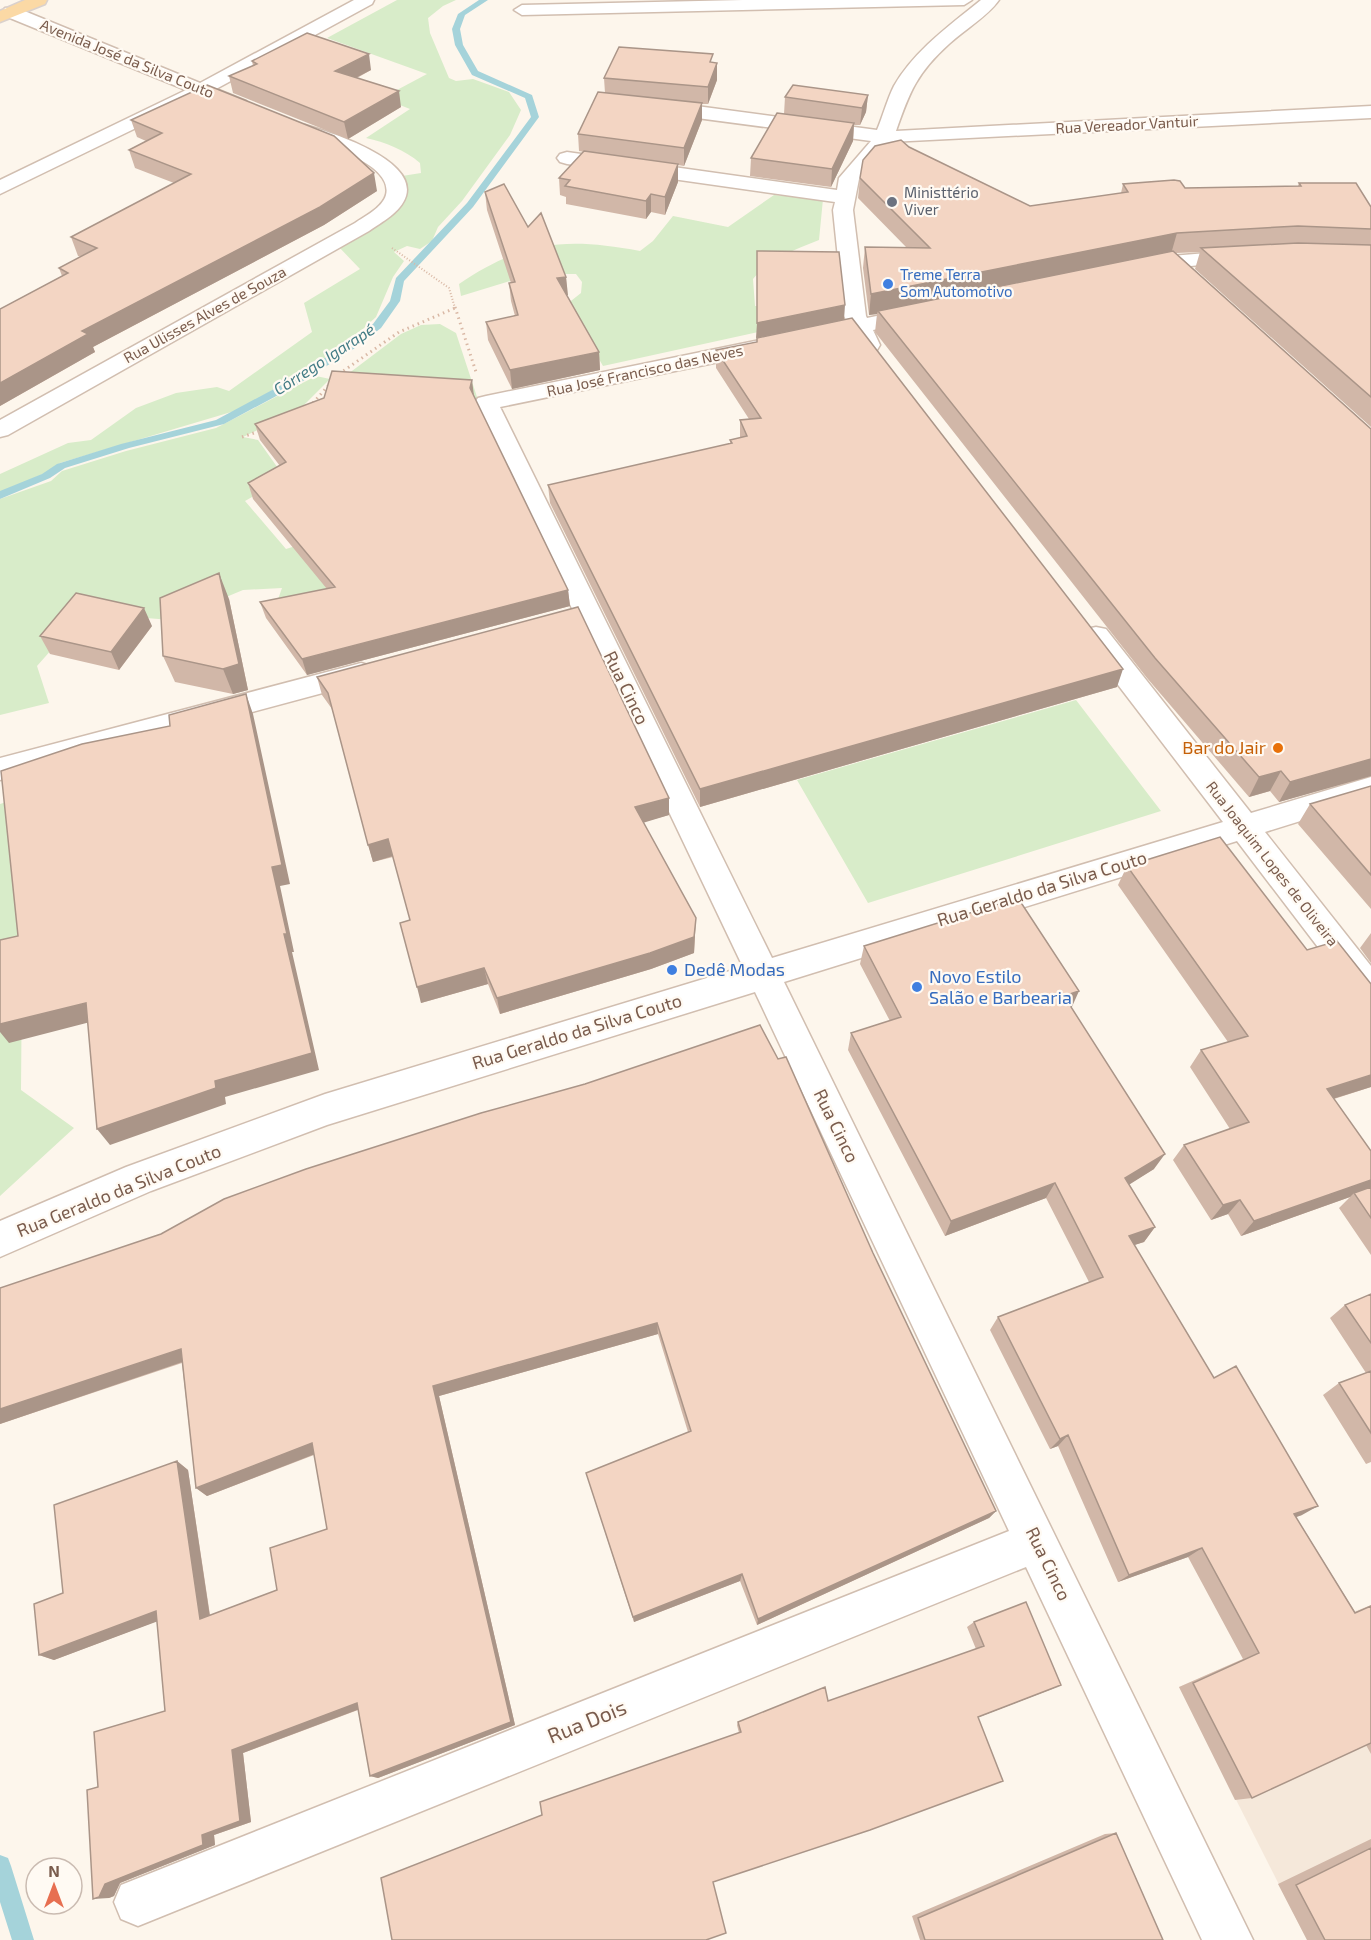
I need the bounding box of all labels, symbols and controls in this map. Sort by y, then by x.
street label: Avenida José da Silva Couto [38,15,217,101]
street label: Rua Vereador Vantuir [1055,111,1199,137]
place label: Ministtério Viver [904,183,979,218]
marker: Ministtério Viver [885,195,899,209]
street label: Rua Ulisses Alves de Souza [120,262,289,366]
place label: Treme Terra Som Automotivo [900,265,1013,300]
marker: Treme Terra Som Automotivo [881,277,895,291]
water label: Córrego Igarapé [270,319,378,398]
street label: Rua José Francisco das Neves [545,340,745,400]
street label: Rua Cinco [600,647,654,728]
place label: Bar do Jair [1182,736,1266,758]
marker: Bar do Jair [1271,741,1285,755]
street label: Rua Joaquim Lopes de Oliveira [1203,777,1343,949]
street label: Rua Geraldo da Silva Couto [934,846,1149,930]
place label: Dedê Modas [684,958,785,980]
marker: Dedê Modas [665,963,679,977]
place label: Novo Estilo Salão e Barbearia [929,965,1072,1008]
marker: Novo Estilo Salão e Barbearia [910,980,924,994]
street label: Rua Geraldo da Silva Couto [469,989,684,1073]
street label: Rua Cinco [810,1085,864,1166]
street label: Rua Geraldo da Silva Couto [13,1139,224,1241]
street label: Rua Cinco [1022,1523,1076,1604]
street label: Rua Dois [543,1693,630,1748]
north arrow [24,1856,84,1916]
text: N [48,1861,60,1880]

